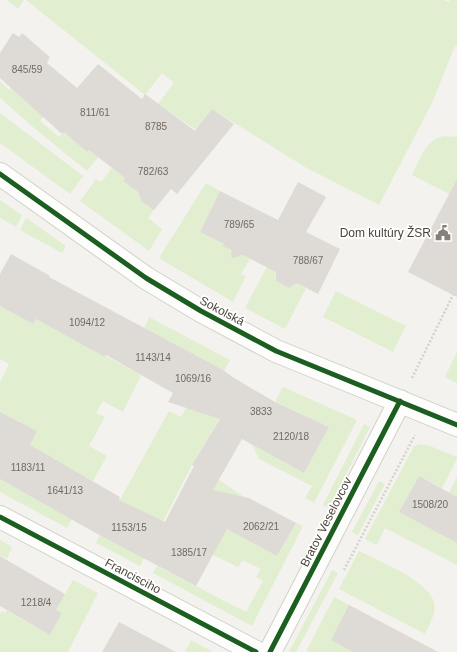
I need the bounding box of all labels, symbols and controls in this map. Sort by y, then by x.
house number: 845/59 [12,64,43,75]
house number: 811/61 [80,107,110,118]
house number: 8785 [145,121,168,132]
house number: 782/63 [138,166,169,177]
house number: 789/65 [224,219,255,230]
public building icon: Dom kultúry ŽSR [434,224,452,242]
place label: Dom kultúry ŽSR [340,225,431,240]
house number: 788/67 [293,255,324,266]
street label: Sokolská [197,293,247,329]
house number: 1094/12 [69,317,106,328]
house number: 1143/14 [135,352,171,363]
house number: 1069/16 [175,373,212,384]
house number: 3833 [250,406,273,417]
house number: 2120/18 [273,431,310,442]
house number: 1183/11 [11,462,46,473]
street label: Bratov Veselovcov [297,475,355,569]
house number: 1641/13 [47,485,84,496]
house number: 1508/20 [412,499,449,510]
house number: 2062/21 [243,521,280,532]
house number: 1153/15 [111,522,147,533]
house number: 1385/17 [171,547,208,558]
street label: Francisciho [103,555,164,597]
house number: 1218/4 [21,597,52,608]

